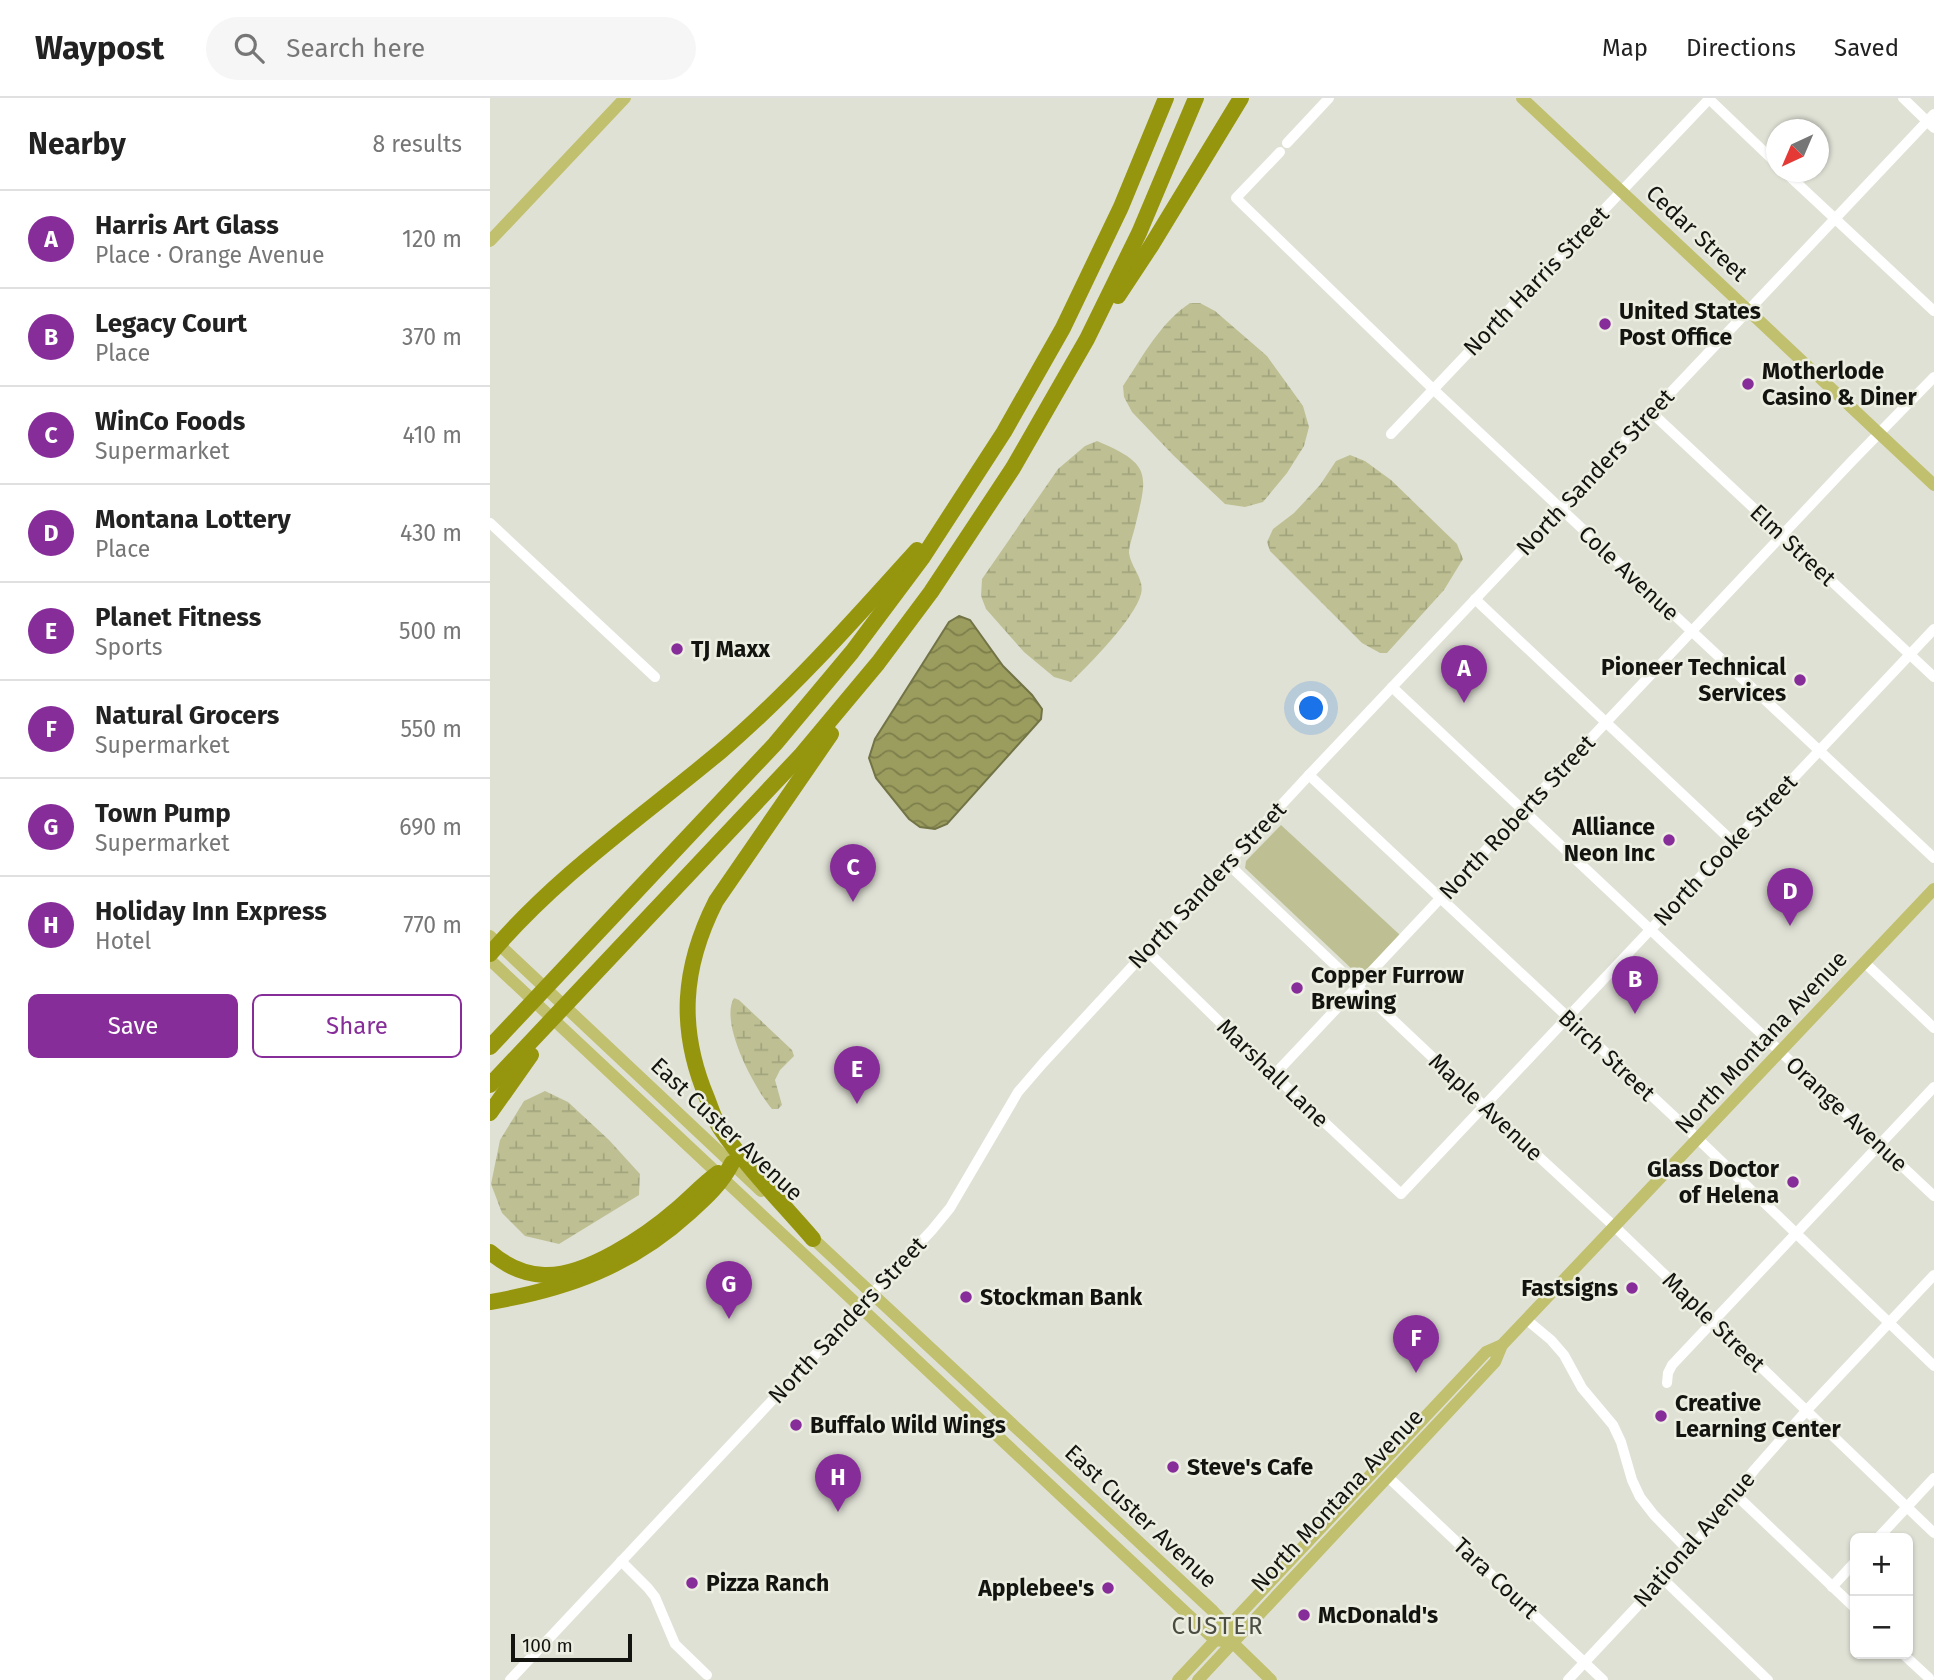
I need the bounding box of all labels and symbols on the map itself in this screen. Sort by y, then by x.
north arrow [1766,119,1829,182]
street label: Cedar Street [1640,179,1754,288]
street label: North Harris Street [1457,200,1615,362]
place label: United States Post Office [1619,297,1761,351]
marker: United States Post Office [1597,316,1613,332]
place label: Motherlode Casino & Diner [1762,357,1917,411]
marker: Motherlode Casino & Diner [1740,376,1756,392]
street label: North Sanders Street [1510,382,1680,561]
street label: Elm Street [1744,498,1842,592]
street label: Cole Avenue [1573,519,1685,627]
place label: TJ Maxx [691,635,770,663]
marker: TJ Maxx [669,641,685,657]
pin: A [1441,645,1487,703]
place label: Pioneer Technical Services [1601,653,1786,707]
marker: Pioneer Technical Services [1792,672,1808,688]
your location [1294,691,1328,725]
street label: North Roberts Street [1433,728,1601,905]
street label: North Cooke Street [1647,768,1803,932]
street label: North Sanders Street [1122,795,1292,974]
place label: Alliance Neon Inc [1564,813,1655,867]
marker: Alliance Neon Inc [1661,832,1677,848]
pin: C [830,844,876,902]
pin: D [1767,868,1813,926]
street label: North Montana Avenue [1669,945,1853,1139]
pin: B [1612,956,1658,1014]
place label: Copper Furrow Brewing [1311,961,1465,1015]
marker: Copper Furrow Brewing [1289,980,1305,996]
street label: Birch Street [1553,1003,1662,1107]
street label: Marshall Lane [1211,1013,1335,1133]
pin: E [834,1046,880,1104]
street label: Maple Avenue [1423,1047,1549,1167]
street label: Orange Avenue [1780,1050,1914,1178]
street label: East Custer Avenue [645,1051,809,1207]
place label: Glass Doctor of Helena [1647,1155,1780,1209]
marker: Glass Doctor of Helena [1785,1174,1801,1190]
street label: North Sanders Street [762,1230,932,1409]
pin: G [706,1261,752,1319]
street label: Maple Street [1657,1266,1772,1378]
place label: Fastsigns [1521,1274,1618,1302]
marker: Fastsigns [1624,1280,1640,1296]
place label: Stockman Bank [980,1283,1143,1311]
marker: Stockman Bank [958,1289,974,1305]
pin: F [1393,1315,1439,1373]
place label: Creative Learning Center [1675,1389,1842,1443]
street label: North Montana Avenue [1245,1403,1429,1597]
marker: Creative Learning Center [1653,1408,1669,1424]
place label: Buffalo Wild Wings [810,1411,1006,1439]
marker: Buffalo Wild Wings [788,1417,804,1433]
street label: East Custer Avenue [1059,1438,1223,1594]
place label: Steve's Cafe [1187,1453,1314,1481]
pin: H [815,1454,861,1512]
marker: Steve's Cafe [1165,1459,1181,1475]
street label: National Avenue [1627,1465,1761,1613]
street label: Tara Court [1448,1531,1545,1625]
place label: Pizza Ranch [706,1569,829,1597]
place label: Applebee's [977,1574,1094,1602]
marker: Pizza Ranch [684,1575,700,1591]
marker: Applebee's [1100,1580,1116,1596]
place label: McDonald's [1318,1601,1438,1629]
marker: McDonald's [1296,1607,1312,1623]
district label: CUSTER [1171,1612,1265,1640]
scale bar [511,1631,632,1663]

